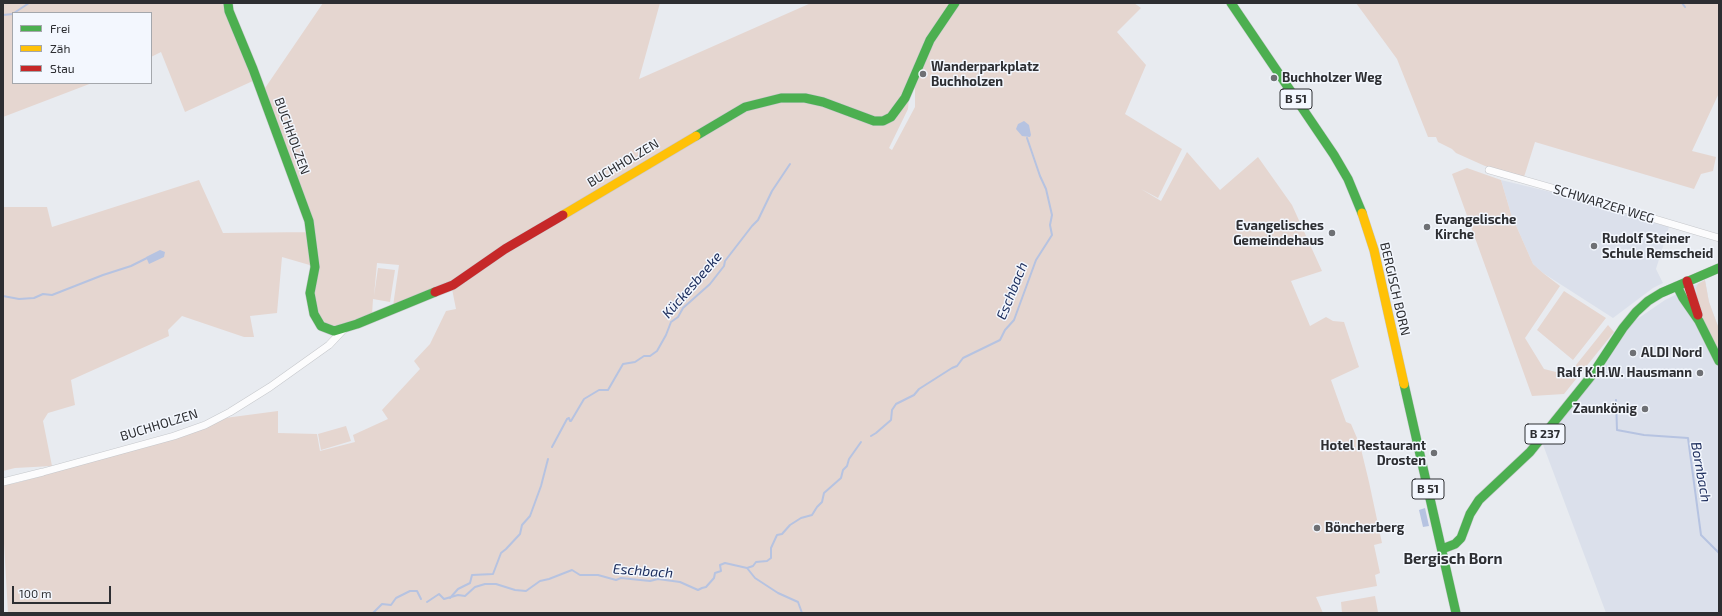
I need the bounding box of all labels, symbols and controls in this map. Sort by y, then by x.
legend [12,12,152,84]
text: Frei [50,21,70,35]
text: Zäh [50,41,70,55]
place label: Wanderparkplatz Buchholzen [931,59,1039,90]
text: Stau [50,61,75,75]
marker: Wanderparkplatz Buchholzen [918,69,928,79]
place label: Buchholzer Weg [1282,70,1382,86]
marker: Buchholzer Weg [1269,73,1279,83]
road number: B 51 [1280,89,1312,109]
street label: BUCHHOLZEN [271,95,313,177]
street label: BUCHHOLZEN [584,136,662,190]
street label: SCHWARZER WEG [1552,181,1656,227]
place label: Evangelische Kirche [1435,212,1516,243]
place label: Evangelisches Gemeindehaus [1233,218,1324,249]
marker: Evangelische Kirche [1422,222,1432,232]
marker: Evangelisches Gemeindehaus [1327,228,1337,238]
place label: Rudolf Steiner Schule Remscheid [1602,231,1713,262]
street label: BERGISCH BORN [1377,241,1413,337]
marker: Rudolf Steiner Schule Remscheid [1589,241,1599,251]
water label: Kückesbeeke [659,248,725,322]
water label: Eschbach [993,260,1031,322]
place label: ALDI Nord [1641,345,1702,361]
marker: ALDI Nord [1628,348,1638,358]
place label: Ralf K.H.W. Hausmann [1557,365,1692,381]
marker: Ralf K.H.W. Hausmann [1695,368,1705,378]
place label: Zaunkönig [1573,401,1637,417]
marker: Zaunkönig [1640,404,1650,414]
street label: BUCHHOLZEN [118,406,200,444]
road number: B 237 [1525,424,1565,444]
place label: Hotel Restaurant Drosten [1321,438,1426,469]
water label: Bornbach [1687,440,1715,504]
marker: Hotel Restaurant Drosten [1429,448,1439,458]
road number: B 51 [1412,479,1444,499]
place label: Böncherberg [1325,520,1404,536]
marker: Böncherberg [1312,523,1322,533]
district label: Bergisch Born [1403,550,1503,568]
water label: Eschbach [612,561,674,581]
scale bar [14,578,113,604]
text: 100 m [19,586,51,600]

